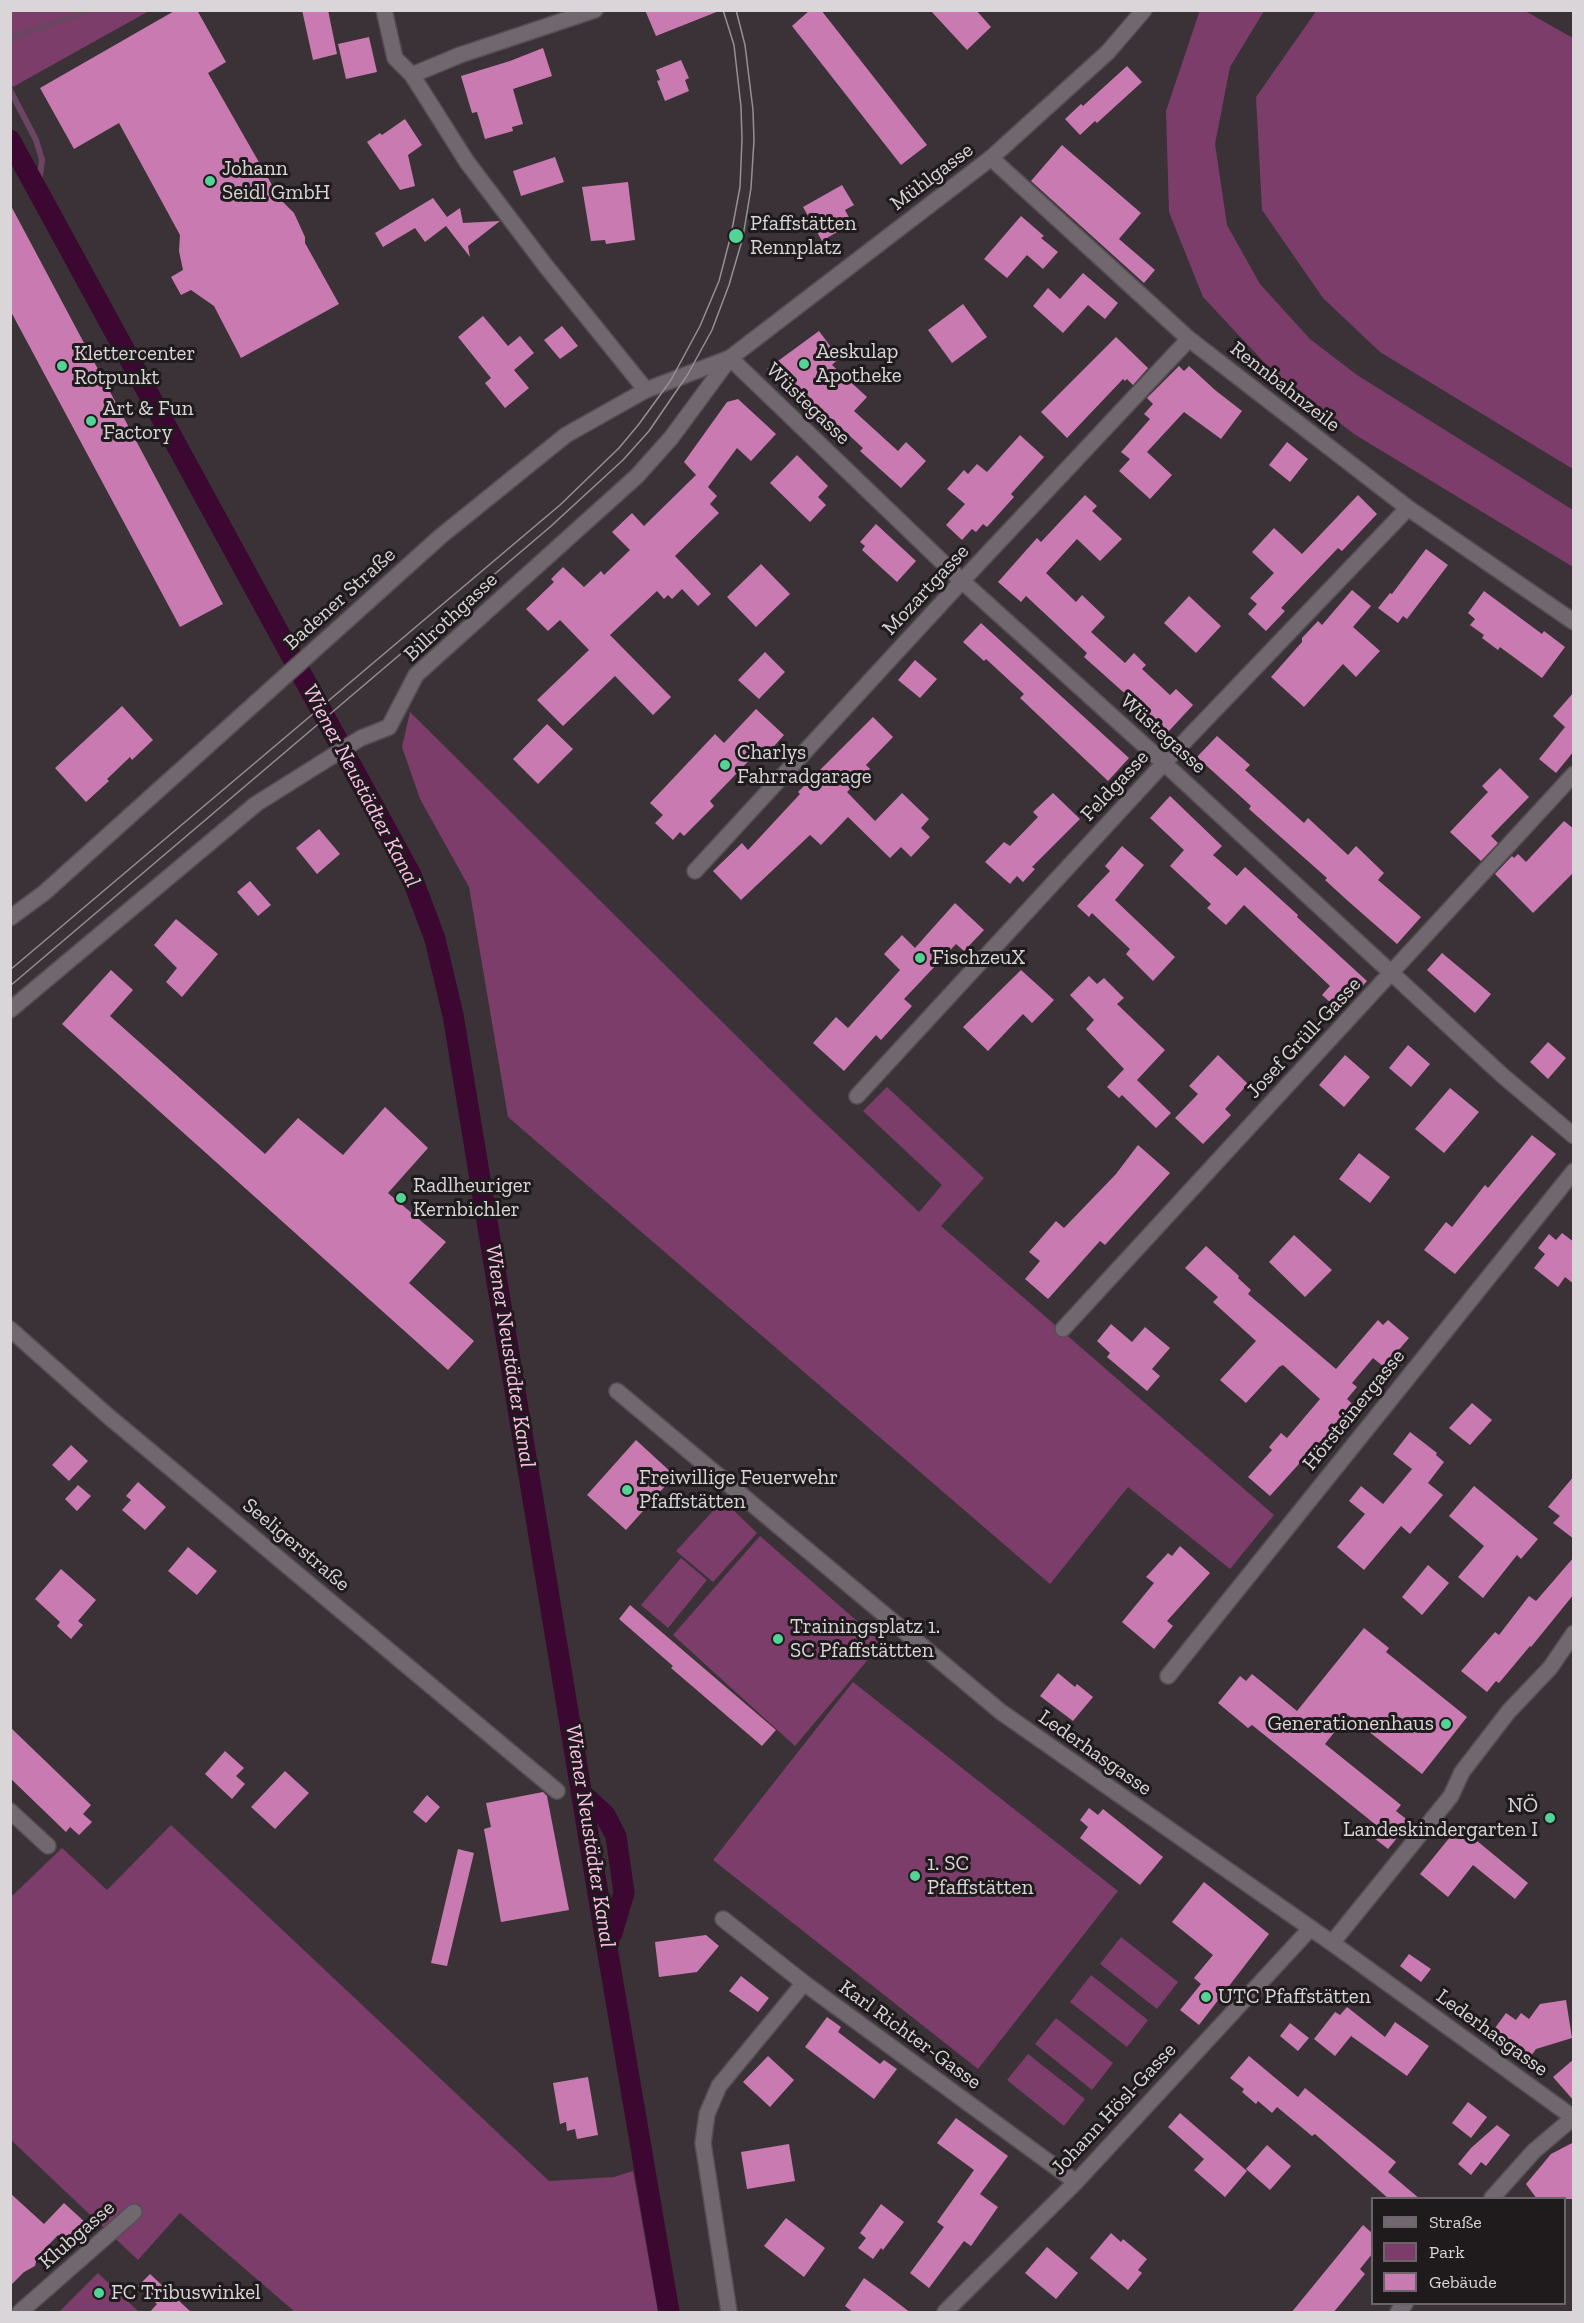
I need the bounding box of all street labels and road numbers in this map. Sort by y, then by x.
street label: Mühlgasse [886,138,978,216]
street label: Rennbahnzeile [1225,336,1345,438]
street label: Wüstegasse [761,358,855,450]
street label: Mozartgasse [877,539,975,641]
street label: Badener Straße [279,542,401,656]
street label: Billrothgasse [399,567,503,667]
street label: Wüstegasse [1115,689,1211,779]
street label: Feldgasse [1076,745,1154,827]
street label: Josef Grüll-Gasse [1241,972,1367,1104]
street label: Hörsteinergasse [1298,1344,1410,1476]
street label: Seeligerstraße [237,1493,355,1597]
street label: Lederhasgasse [1034,1705,1156,1801]
street label: Karl Richter-Gasse [834,1975,986,2095]
street label: Lederhasgasse [1431,1984,1553,2082]
street label: Johann Hösl-Gasse [1046,2038,1182,2180]
street label: Klubgasse [34,2195,120,2275]

